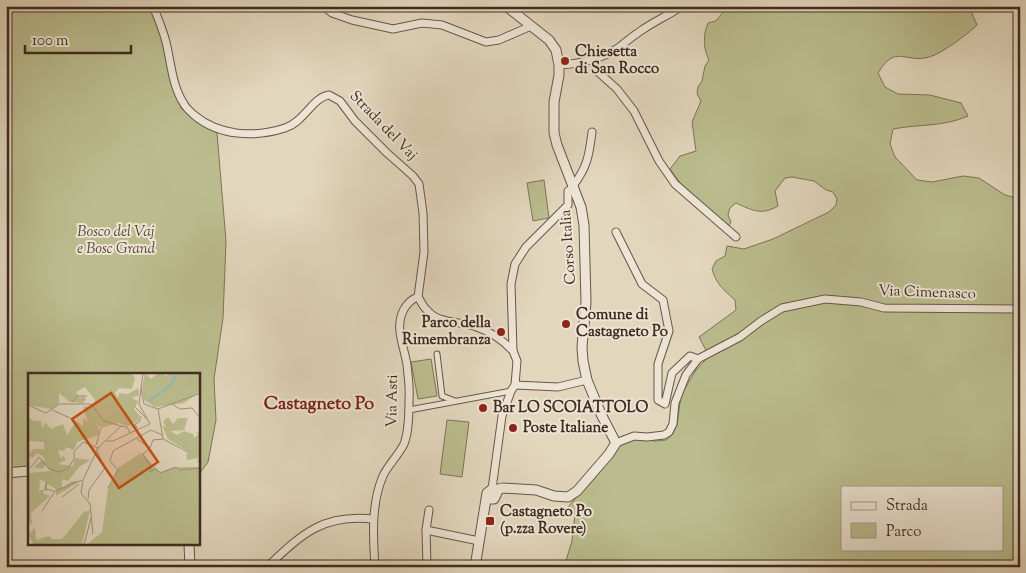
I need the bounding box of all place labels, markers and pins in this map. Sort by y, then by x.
place label: Chiesetta di San Rocco [575,42,659,80]
marker: Chiesetta di San Rocco [559,55,571,67]
place label: Comune di Castagneto Po [576,305,668,343]
place label: Parco della Rimembranza [402,313,491,351]
marker: Comune di Castagneto Po [560,318,572,330]
marker: Parco della Rimembranza [495,326,507,338]
place label: Bar LO SCOIATTOLO [493,398,649,419]
marker: Bar LO SCOIATTOLO [477,402,489,414]
place label: Poste Italiane [523,418,608,439]
marker: Poste Italiane [507,422,519,434]
place label: Castagneto Po (p.zza Rovere) [500,502,592,540]
marker: Castagneto Po (p.zza Rovere) [484,515,496,527]

